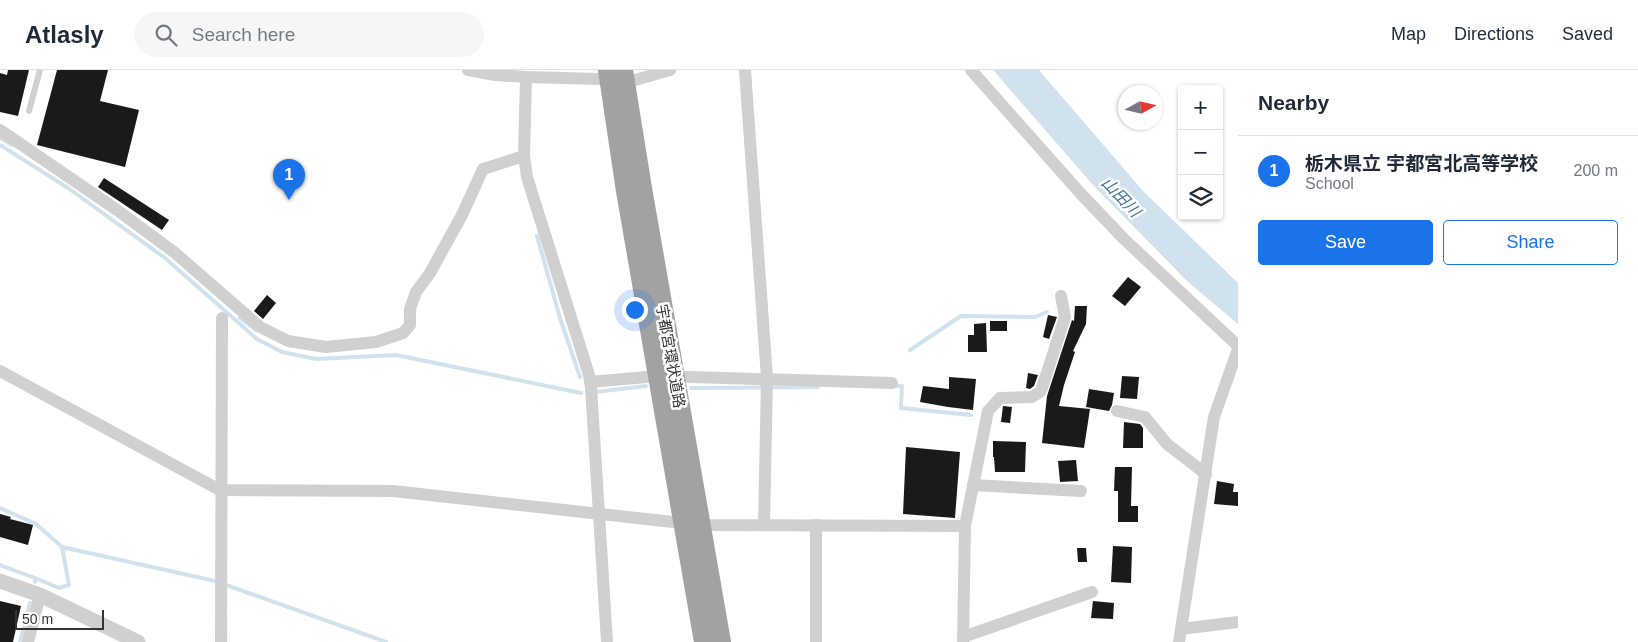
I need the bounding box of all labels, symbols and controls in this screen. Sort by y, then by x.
search box [134,12,484,57]
text: Atlasly [25,21,104,48]
icon: search [152,21,180,49]
text: Search here [192,24,295,45]
text: Map [1391,24,1426,44]
text: Directions [1454,24,1534,44]
text: Saved [1562,24,1613,44]
north arrow [1118,85,1163,130]
map controls [1178,85,1223,220]
button: + [1178,85,1223,130]
text: Nearby [1258,91,1329,114]
button: − [1178,130,1223,175]
text: 栃木県立 宇都宮北高等学校 [1305,153,1538,174]
pin: 1 [273,159,305,200]
text: 1 [1270,162,1278,179]
text: 200 m [1574,162,1618,179]
water label: 山田川 [1098,174,1145,222]
button: layers [1178,175,1223,220]
text: School [1305,175,1354,192]
button: Save [1258,220,1433,265]
button: Share [1443,220,1618,265]
your location [622,297,648,323]
street label: 宇都宮環状道路 [654,303,688,409]
scale bar [15,607,104,630]
text: 50 m [22,611,53,627]

